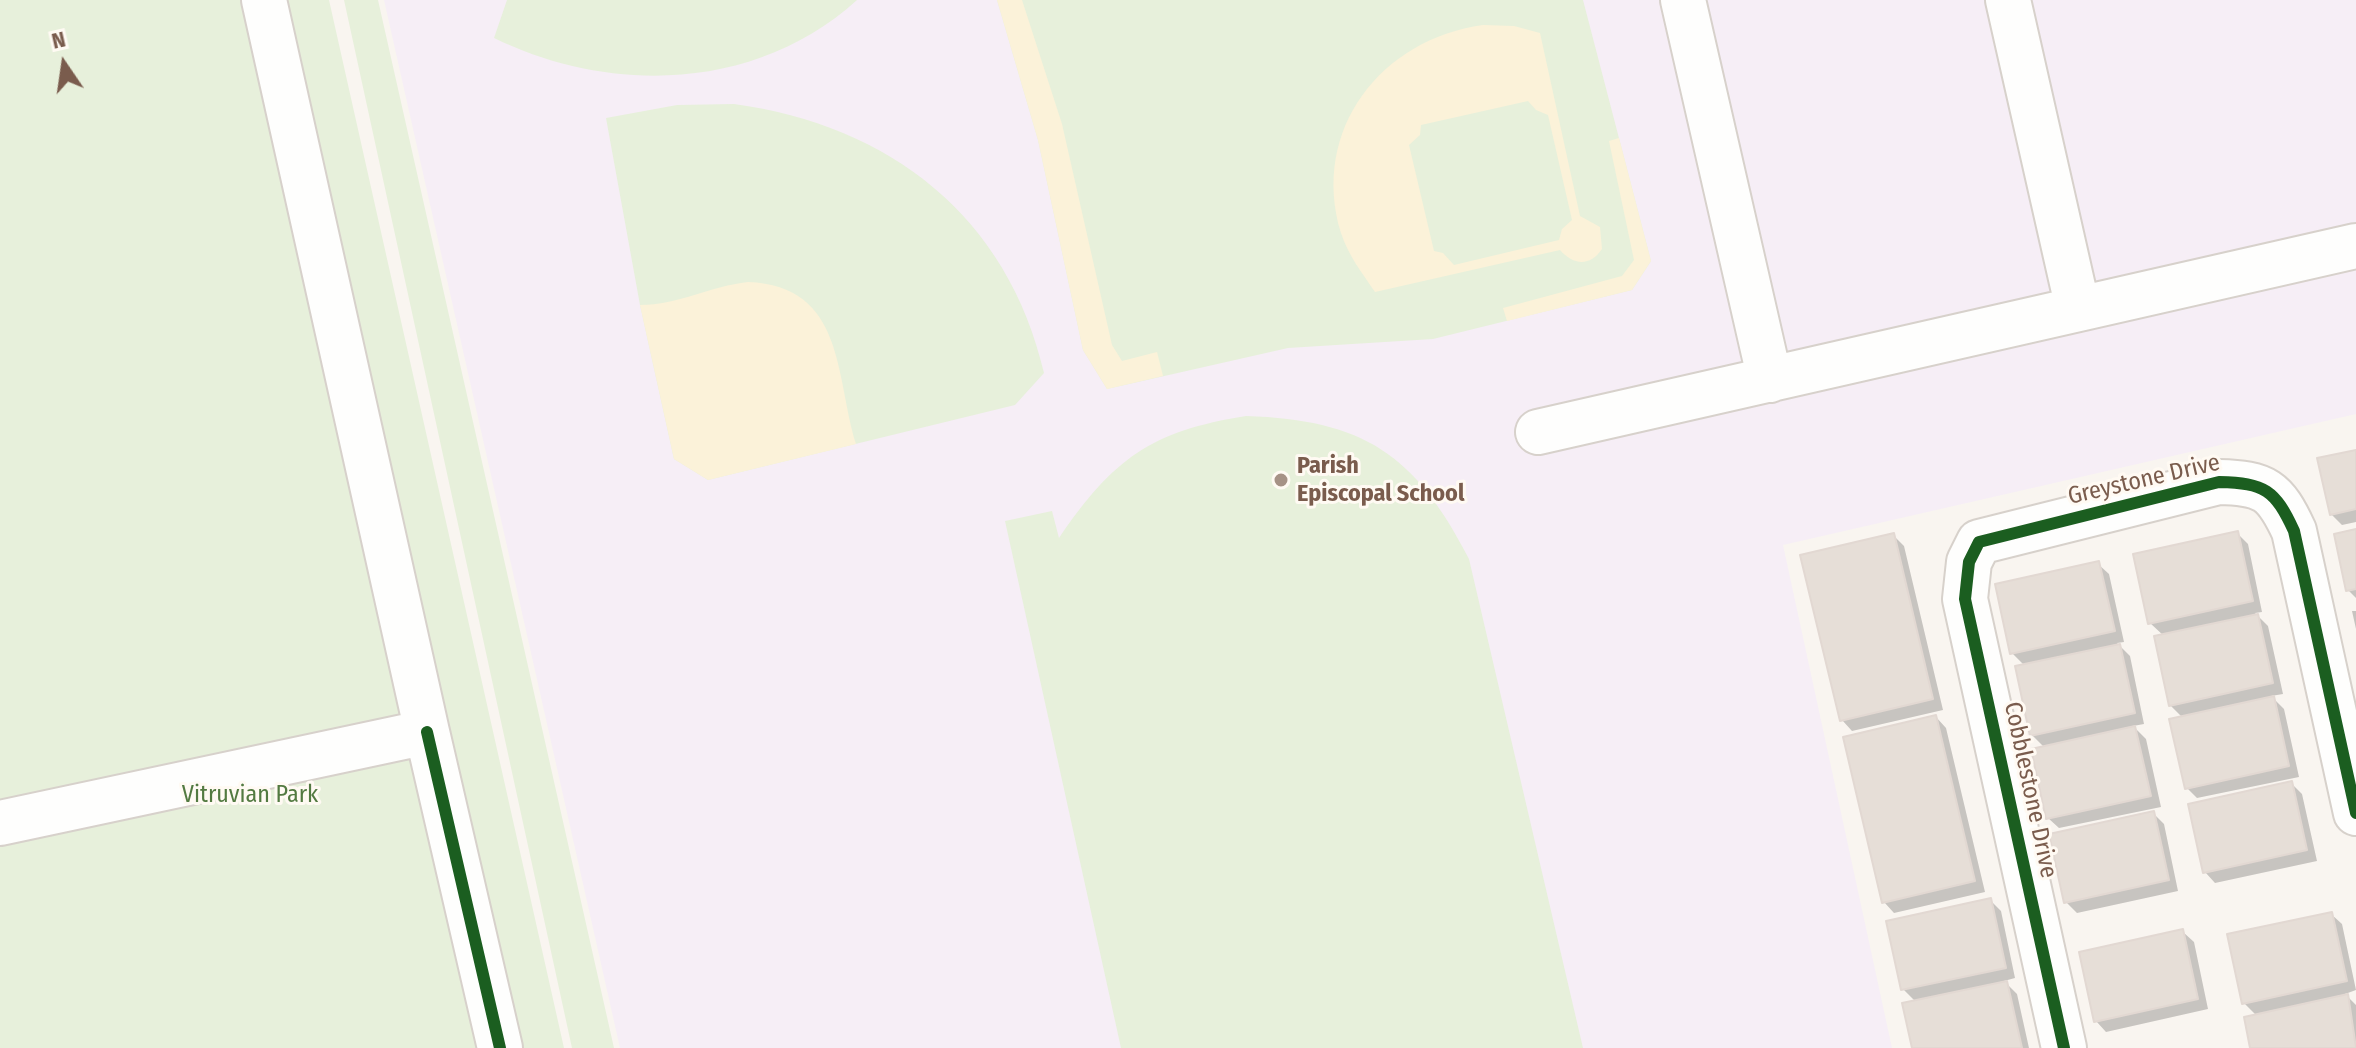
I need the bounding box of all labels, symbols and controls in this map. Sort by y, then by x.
north arrow [24,24,104,104]
text: N [49,25,68,55]
street label: Greystone Drive [2065,449,2223,511]
place label: Parish Episcopal School [1297,452,1464,508]
marker: Parish Episcopal School [1272,471,1290,489]
street label: Cobblestone Drive [1997,699,2063,881]
park label: Vitruvian Park [182,781,318,809]

